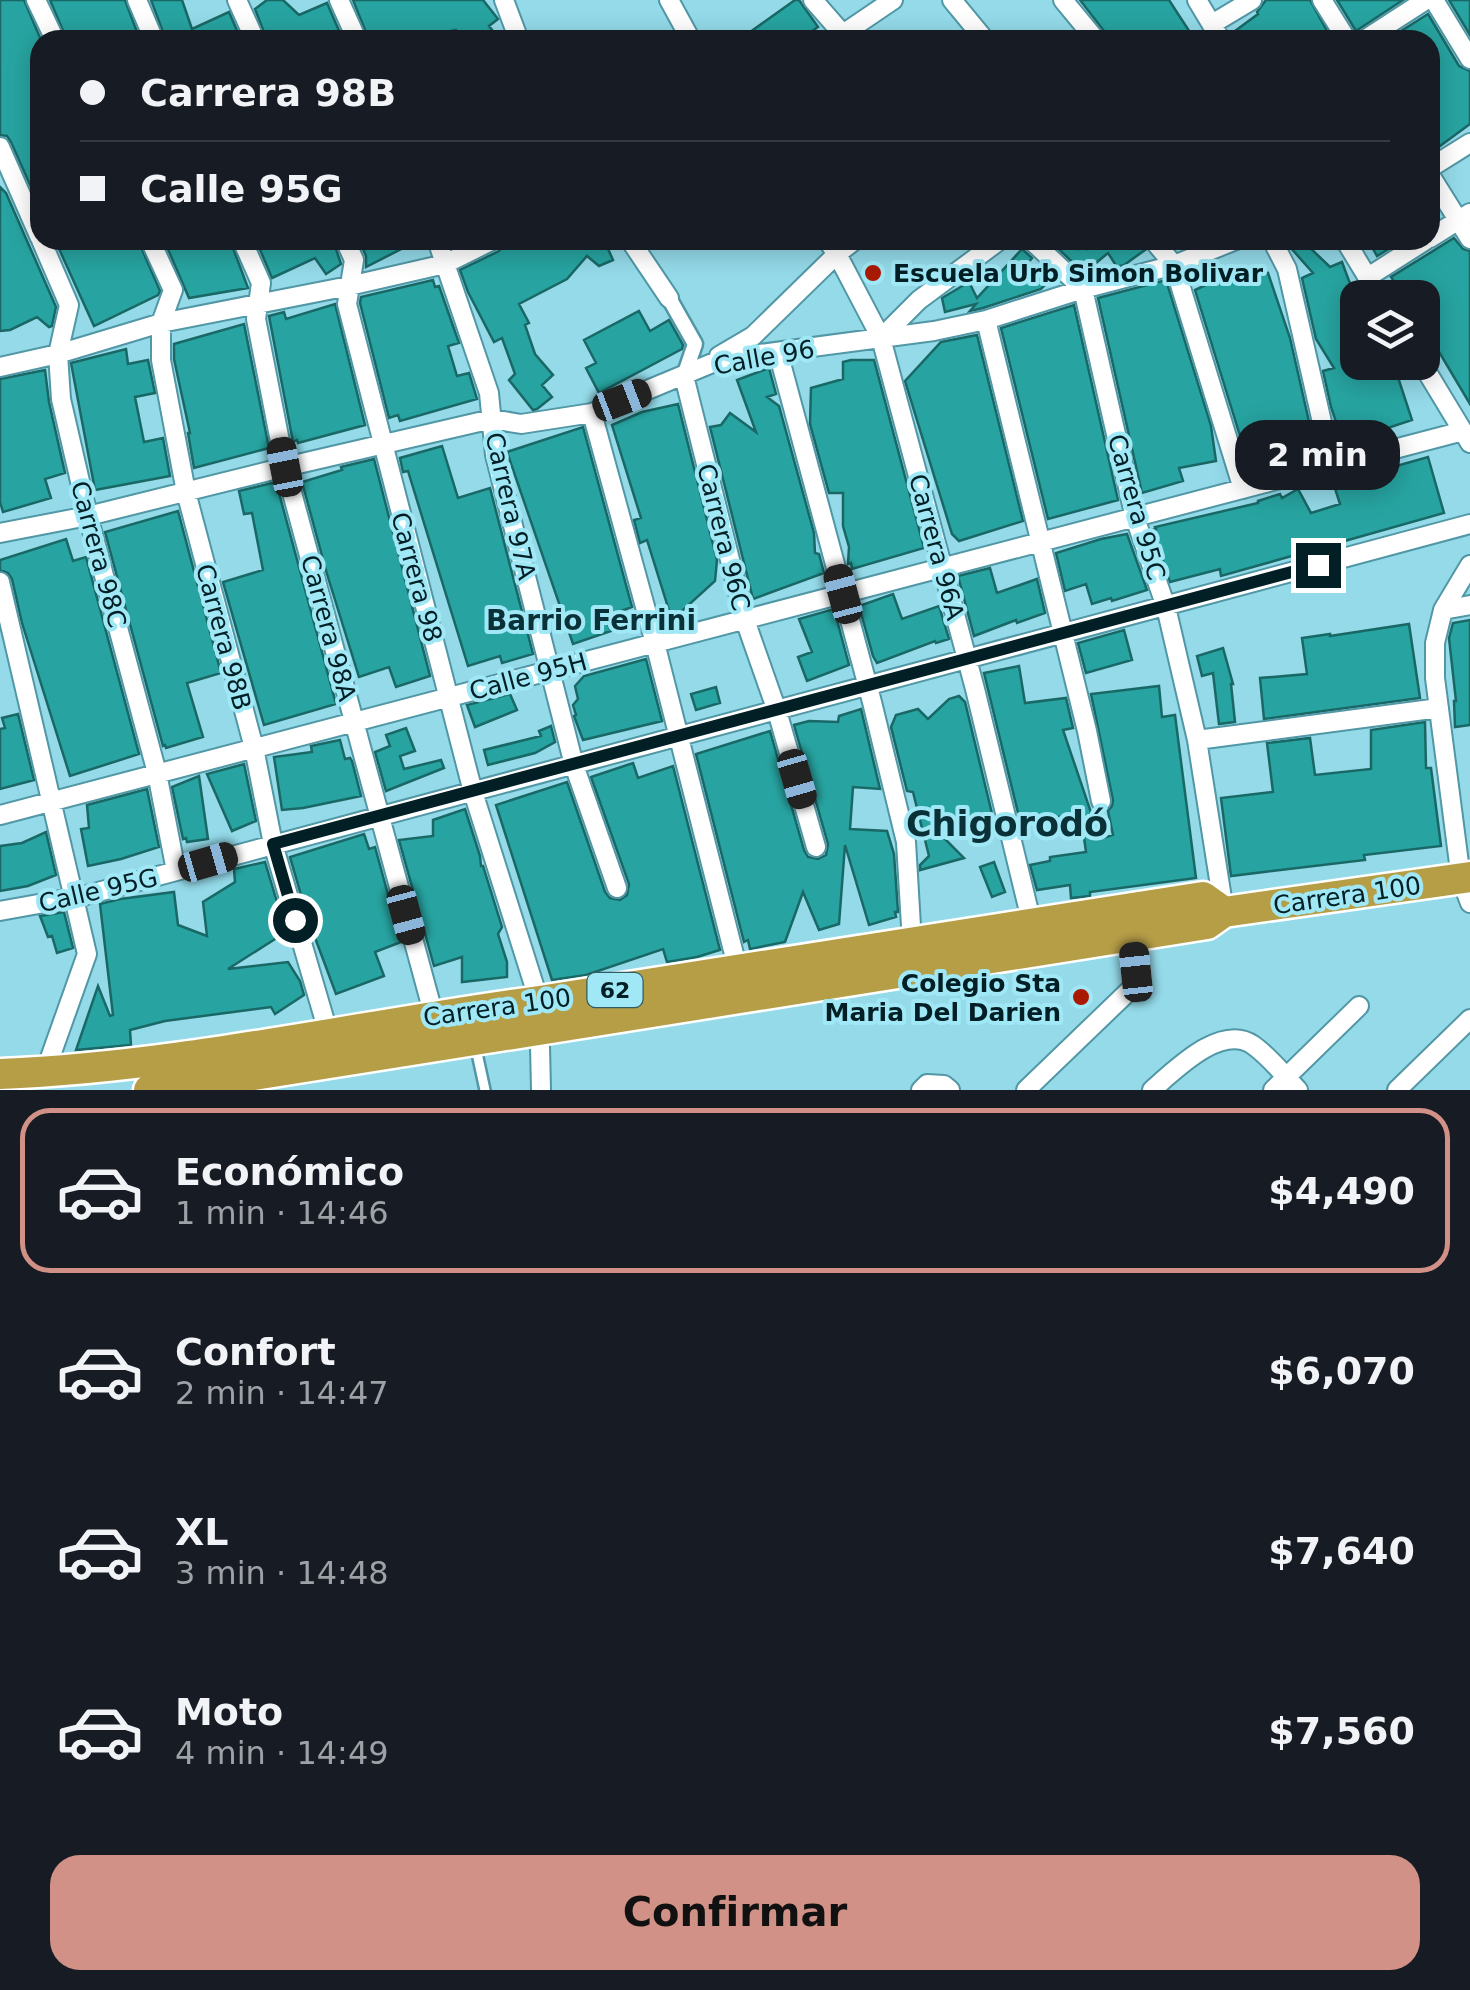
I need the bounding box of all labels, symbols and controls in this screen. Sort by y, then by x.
text: Carrera 98B [140,71,396,115]
text: Calle 95G [140,167,343,211]
place label: Escuela Urb Simon Bolivar [893,259,1264,288]
marker: Escuela Urb Simon Bolivar [862,262,884,284]
map controls [1340,280,1440,380]
button: layers [1340,280,1440,380]
street label: Calle 96 [711,334,817,381]
car [589,375,655,425]
callout: 2 min [1236,420,1400,490]
street label: Carrera 97A [479,430,542,583]
street label: Carrera 95C [1102,431,1171,583]
car [265,435,305,499]
text: 2 min [1267,436,1368,474]
street label: Carrera 96C [691,461,756,614]
street label: Carrera 96A [903,471,970,623]
street label: Carrera 98C [65,478,132,631]
street label: Carrera 98 [385,509,448,645]
route end [1296,543,1341,588]
street label: Carrera 98A [295,552,362,704]
street label: Carrera 98B [190,561,257,713]
car [821,561,865,627]
district label: Barrio Ferrini [486,604,696,637]
street label: Calle 95H [466,647,590,706]
car [774,746,820,812]
district label: Chigorodó [906,804,1108,844]
car [175,839,241,885]
street label: Calle 95G [36,863,160,918]
street label: Carrera 100 [1271,871,1423,920]
car [384,882,428,948]
route start [273,898,318,943]
car [1118,941,1154,1003]
place label: Colegio Sta Maria Del Darien [825,969,1061,1027]
road number: 62 [588,973,642,1007]
street label: Carrera 100 [421,983,573,1032]
marker: Colegio Sta Maria Del Darien [1070,986,1092,1008]
icon: car [55,1146,145,1236]
text: Económico [175,1150,404,1194]
text: $4,490 [1268,1169,1415,1213]
text: 1 min · 14:46 [175,1194,389,1232]
icon: car [55,1326,145,1416]
text: Confort [175,1330,336,1374]
text: $6,070 [1268,1349,1415,1393]
text: 2 min · 14:47 [175,1374,389,1412]
icon: car [55,1506,145,1596]
text: XL [175,1510,229,1554]
text: $7,640 [1268,1529,1415,1573]
text: 3 min · 14:48 [175,1554,389,1592]
icon: car [55,1686,145,1776]
text: Moto [175,1690,283,1734]
text: $7,560 [1268,1709,1415,1753]
text: 4 min · 14:49 [175,1734,389,1772]
button: Confirmar [50,1855,1420,1970]

